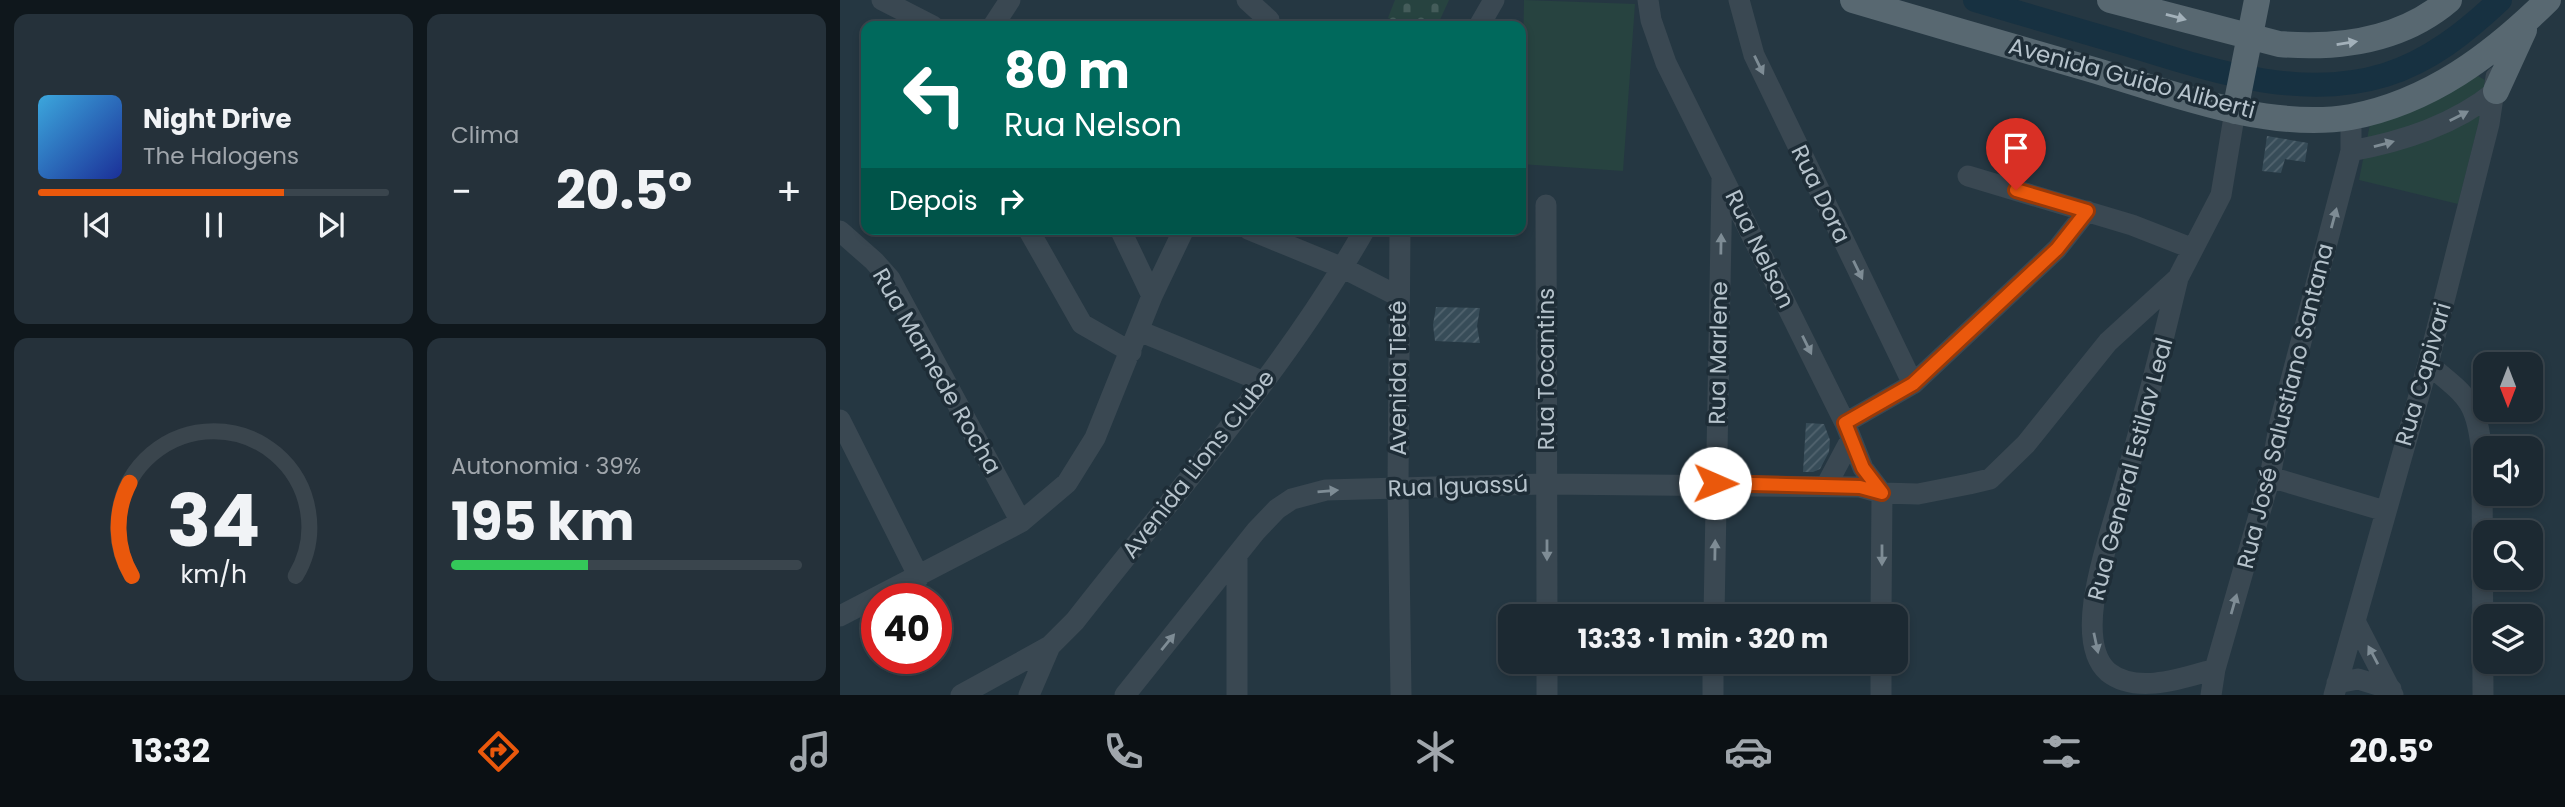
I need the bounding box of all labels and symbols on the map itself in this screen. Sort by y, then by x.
one-way arrow [2165,12,2187,23]
street label: Avenida Guido Aliberti [2005,30,2259,126]
one-way arrow [2336,37,2358,48]
one-way arrow [1753,55,1765,75]
one-way arrow [2449,110,2469,122]
pin [1986,118,2046,190]
one-way arrow [2373,138,2395,149]
street label: Rua Dora [1783,140,1859,248]
street label: Rua Nelson [1718,184,1802,314]
one-way arrow [2329,207,2339,228]
one-way arrow [1715,232,1727,254]
street label: Rua José Salustiano Santana [2229,240,2341,572]
one-way arrow [1852,260,1864,280]
street label: Rua Mamede Rocha [865,262,1009,480]
street label: Rua Marlene [1701,281,1735,425]
street label: Rua Tocantins [1530,288,1562,450]
street label: Rua Capivari [2387,299,2459,449]
street label: Avenida Tietê [1382,300,1414,456]
street label: Rua General Estilav Leal [2079,334,2181,604]
one-way arrow [1801,335,1812,355]
north arrow [2473,352,2543,422]
street label: Avenida Lions Clube [1114,363,1282,565]
position arrow [1678,446,1752,520]
street label: Rua Iguassú [1387,468,1529,504]
one-way arrow [1317,485,1339,496]
one-way arrow [1709,538,1720,560]
one-way arrow [1541,539,1553,561]
one-way arrow [1876,544,1888,566]
speed limit sign: 40 [861,583,952,674]
one-way arrow [2229,593,2239,614]
one-way arrow [2090,632,2101,654]
one-way arrow [1160,633,1175,651]
one-way arrow [2367,645,2378,665]

